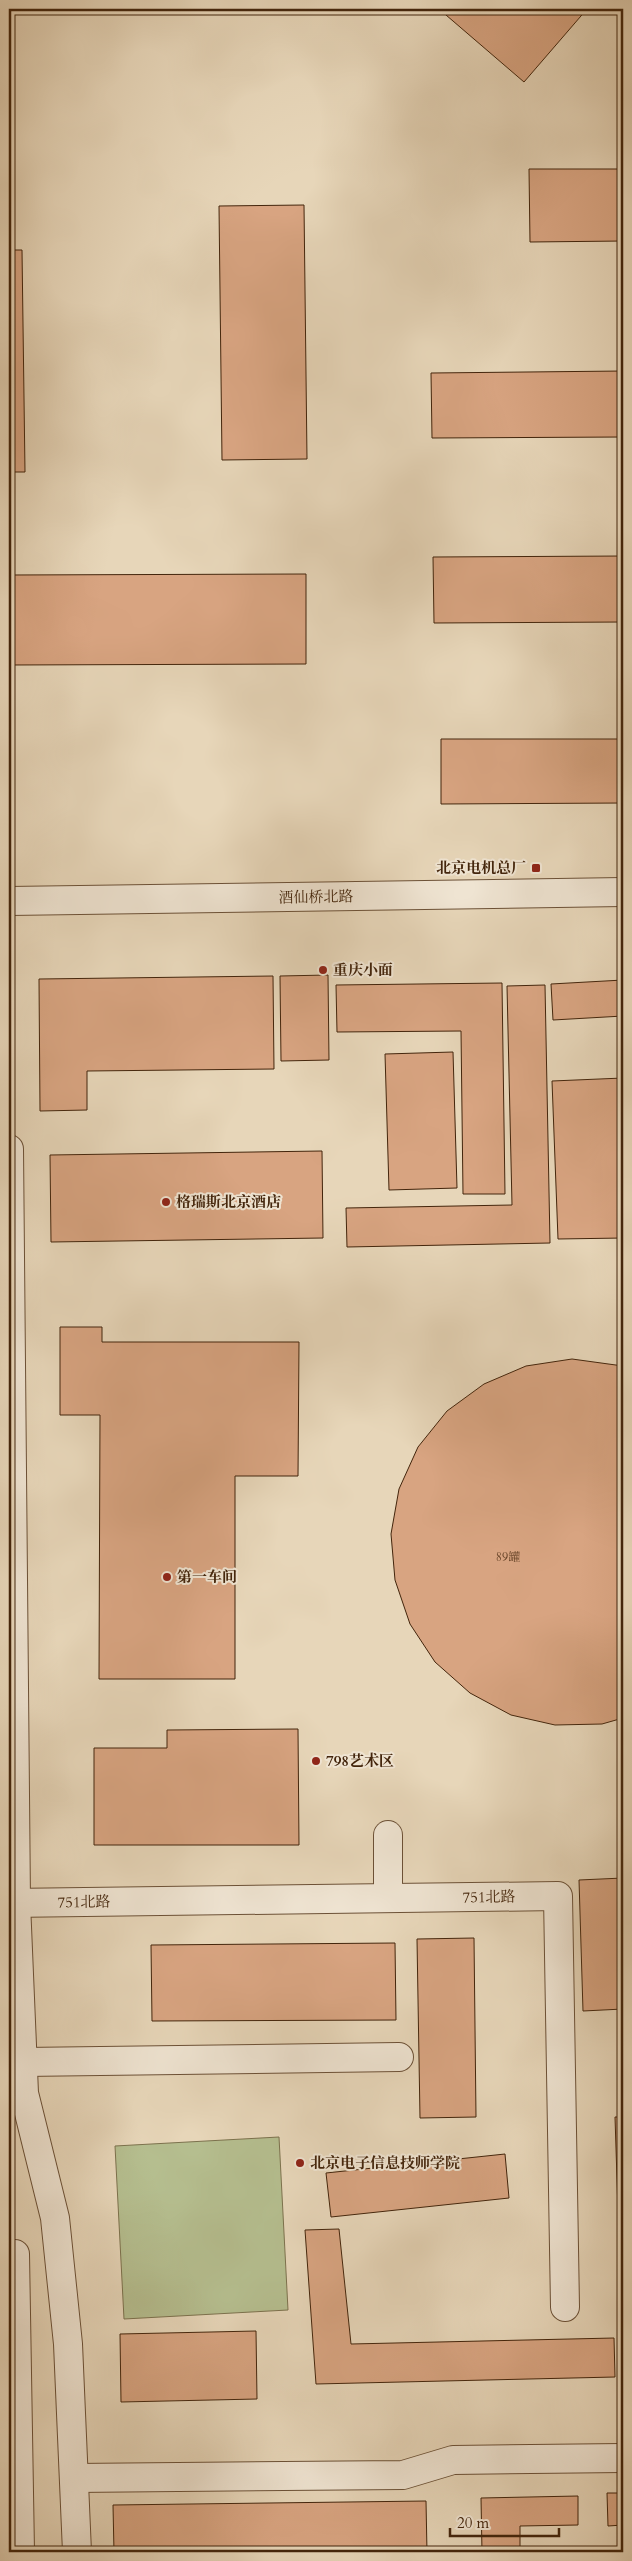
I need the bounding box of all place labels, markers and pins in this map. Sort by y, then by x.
place label: 北京电机总厂 [436,858,526,878]
marker: 北京电机总厂 [530,862,542,874]
place label: 重庆小面 [333,960,393,980]
marker: 重庆小面 [317,964,329,976]
place label: 格瑞斯北京酒店 [176,1192,281,1212]
marker: 格瑞斯北京酒店 [160,1196,172,1208]
place label: 第一车间 [177,1567,237,1587]
marker: 第一车间 [161,1571,173,1583]
place label: 798艺术区 [326,1751,394,1771]
marker: 798艺术区 [310,1755,322,1767]
place label: 北京电子信息技师学院 [310,2153,460,2173]
marker: 北京电子信息技师学院 [294,2157,306,2169]

